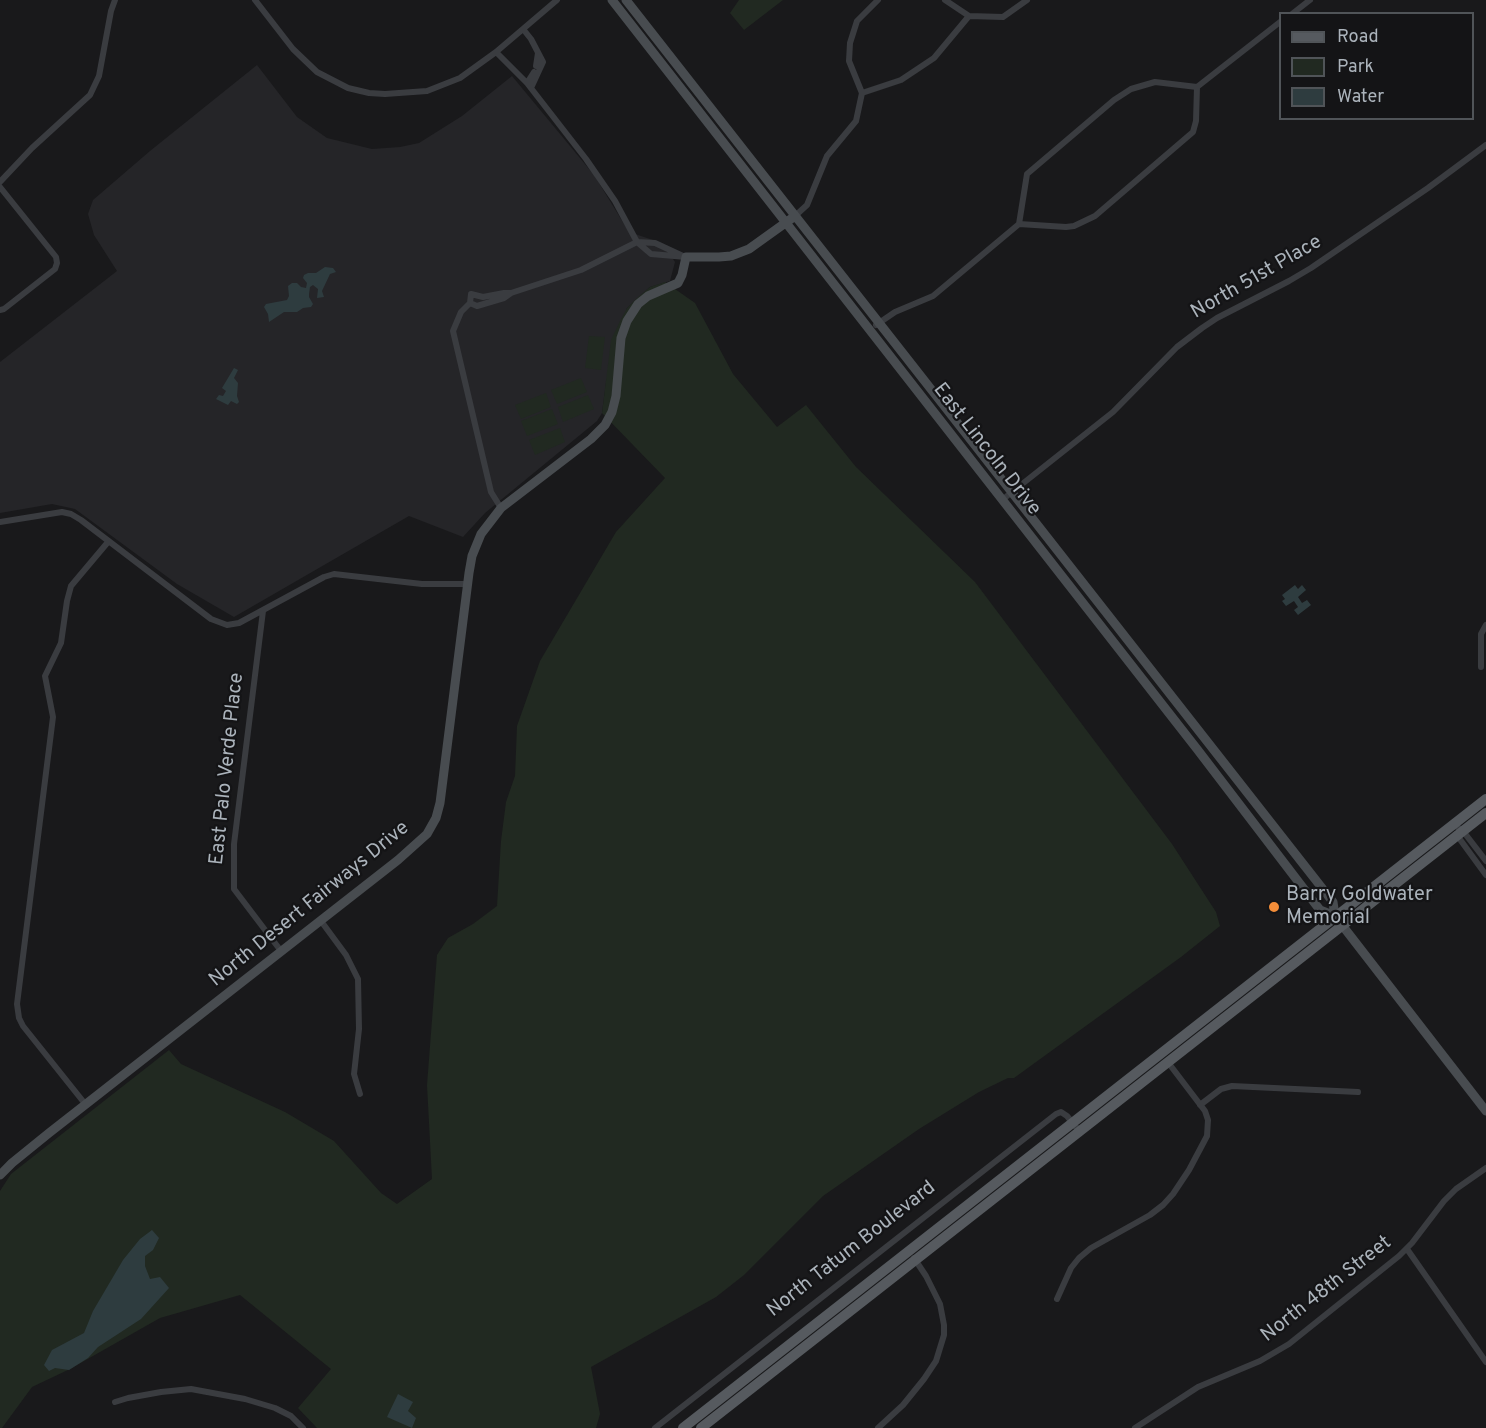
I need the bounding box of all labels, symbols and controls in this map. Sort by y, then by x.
legend [1279,12,1474,120]
text: Road [1337,26,1379,49]
text: Park [1337,56,1374,79]
text: Water [1337,86,1384,109]
street label: North 51st Place [1187,231,1327,325]
street label: East Lincoln Drive [927,379,1045,521]
street label: East Palo Verde Place [206,672,250,866]
street label: North Desert Fairways Drive [205,817,415,993]
place label: Barry Goldwater Memorial [1286,884,1433,931]
marker: Barry Goldwater Memorial [1267,900,1281,914]
street label: North Tatum Boulevard [763,1177,941,1323]
street label: North 48th Street [1257,1232,1397,1348]

